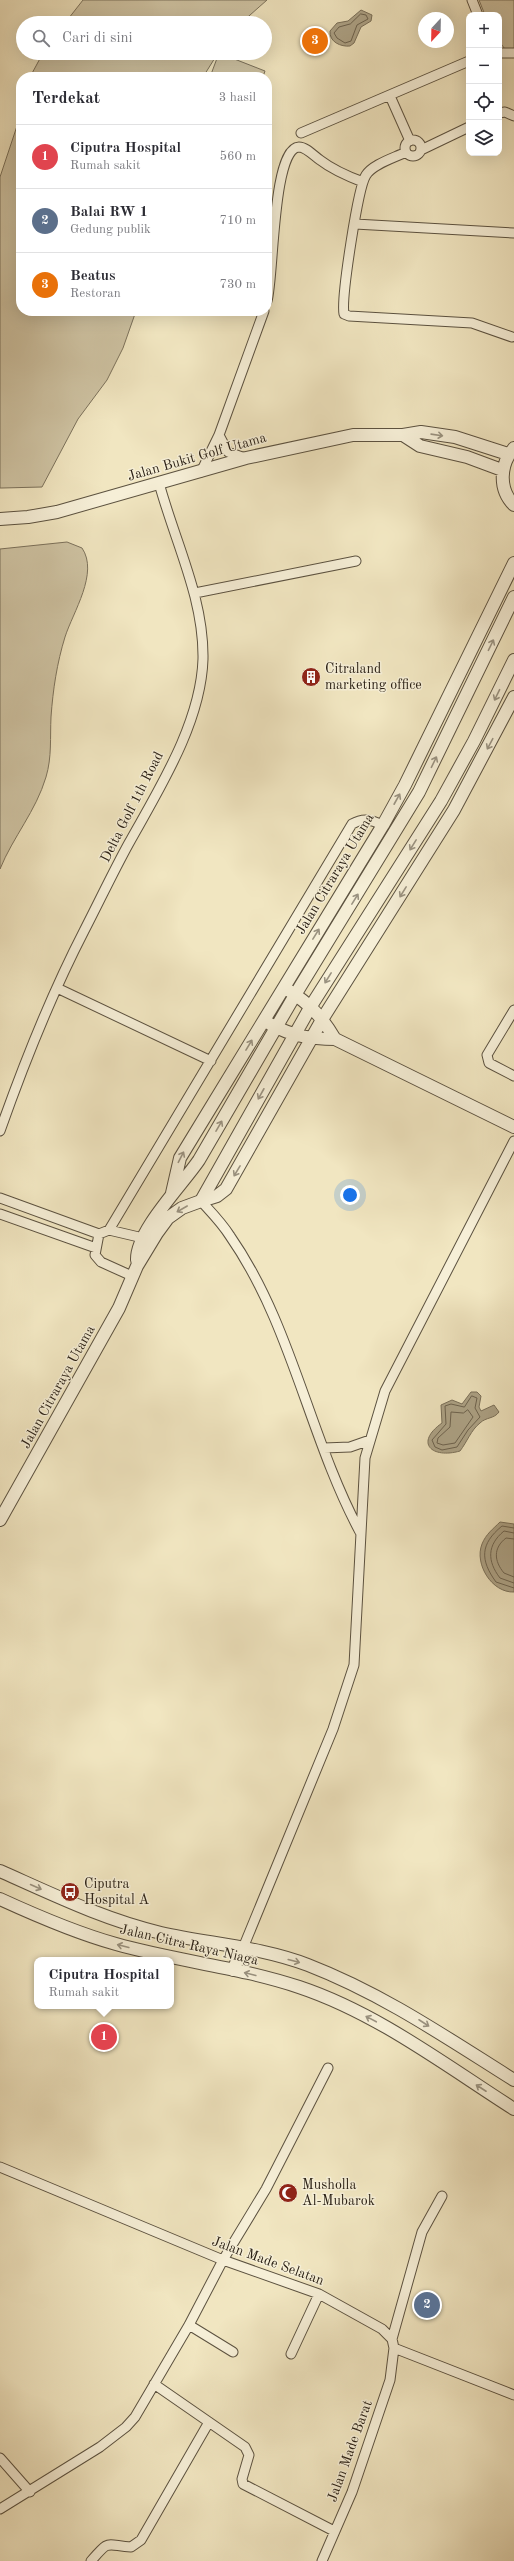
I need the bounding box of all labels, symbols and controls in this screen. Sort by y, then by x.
north arrow [418,12,454,48]
map controls [466,12,502,156]
button: + [466,12,502,48]
search box [16,16,272,60]
pin: 3 [302,26,328,56]
icon: search [30,27,52,49]
text: Cari di sini [62,31,133,46]
button: − [466,48,502,84]
button: locate [466,84,502,120]
text: Terdekat [32,90,100,107]
text: 3 hasil [219,91,256,104]
button: layers [466,120,502,156]
text: Ciputra Hospital [70,141,181,156]
text: 1 [41,150,49,163]
text: 560 m [219,150,256,163]
text: Rumah sakit [70,159,141,172]
text: Balai RW 1 [70,205,148,220]
text: 2 [41,214,49,227]
text: 710 m [219,214,256,227]
text: Gedung publik [70,223,151,236]
text: Beatus [70,269,116,284]
text: 3 [41,278,49,291]
text: 730 m [219,278,256,291]
text: Restoran [70,287,121,300]
street label: Jalan Bukit Golf Utama [126,430,268,484]
one-way arrow [430,431,443,439]
one-way arrow [488,639,495,651]
place label: Citraland marketing office [325,662,422,692]
building icon: Citraland marketing office [300,666,322,688]
one-way arrow [493,689,500,701]
one-way arrow [485,737,493,749]
street label: Delta Golf 1th Road [98,749,166,865]
one-way arrow [431,756,438,768]
one-way arrow [394,793,402,805]
street label: Jalan Citraraya Utama [293,811,377,937]
one-way arrow [409,839,417,850]
one-way arrow [399,886,407,897]
one-way arrow [351,894,359,905]
one-way arrow [312,928,320,940]
one-way arrow [324,972,332,984]
one-way arrow [245,1039,253,1051]
one-way arrow [257,1088,265,1100]
one-way arrow [215,1120,223,1132]
one-way arrow [178,1151,186,1163]
one-way arrow [233,1165,241,1177]
your location [340,1185,360,1205]
one-way arrow [176,1206,188,1214]
street label: Jalan Citraraya Utama [18,1323,98,1451]
place label: Ciputra Hospital A [84,1877,150,1907]
bus stop icon: Ciputra Hospital A [59,1881,81,1903]
one-way arrow [29,1884,41,1891]
street label: Jalan Citra Raya Niaga [118,1922,260,1968]
one-way arrow [117,1942,130,1949]
popup [34,1957,174,2009]
one-way arrow [287,1958,300,1965]
text: Ciputra Hospital [48,1968,160,1983]
one-way arrow [243,1970,256,1978]
text: Rumah sakit [48,1986,119,1999]
one-way arrow [365,2015,377,2022]
one-way arrow [418,2019,429,2027]
pin: 1 [91,2022,117,2052]
one-way arrow [476,2084,487,2092]
place label: Musholla Al-Mubarok [302,2178,375,2208]
mosque icon: Musholla Al-Mubarok [277,2182,299,2204]
street label: Jalan Made Selatan [210,2234,326,2288]
pin: 2 [414,2290,440,2320]
street label: Jalan Made Barat [325,2398,375,2504]

